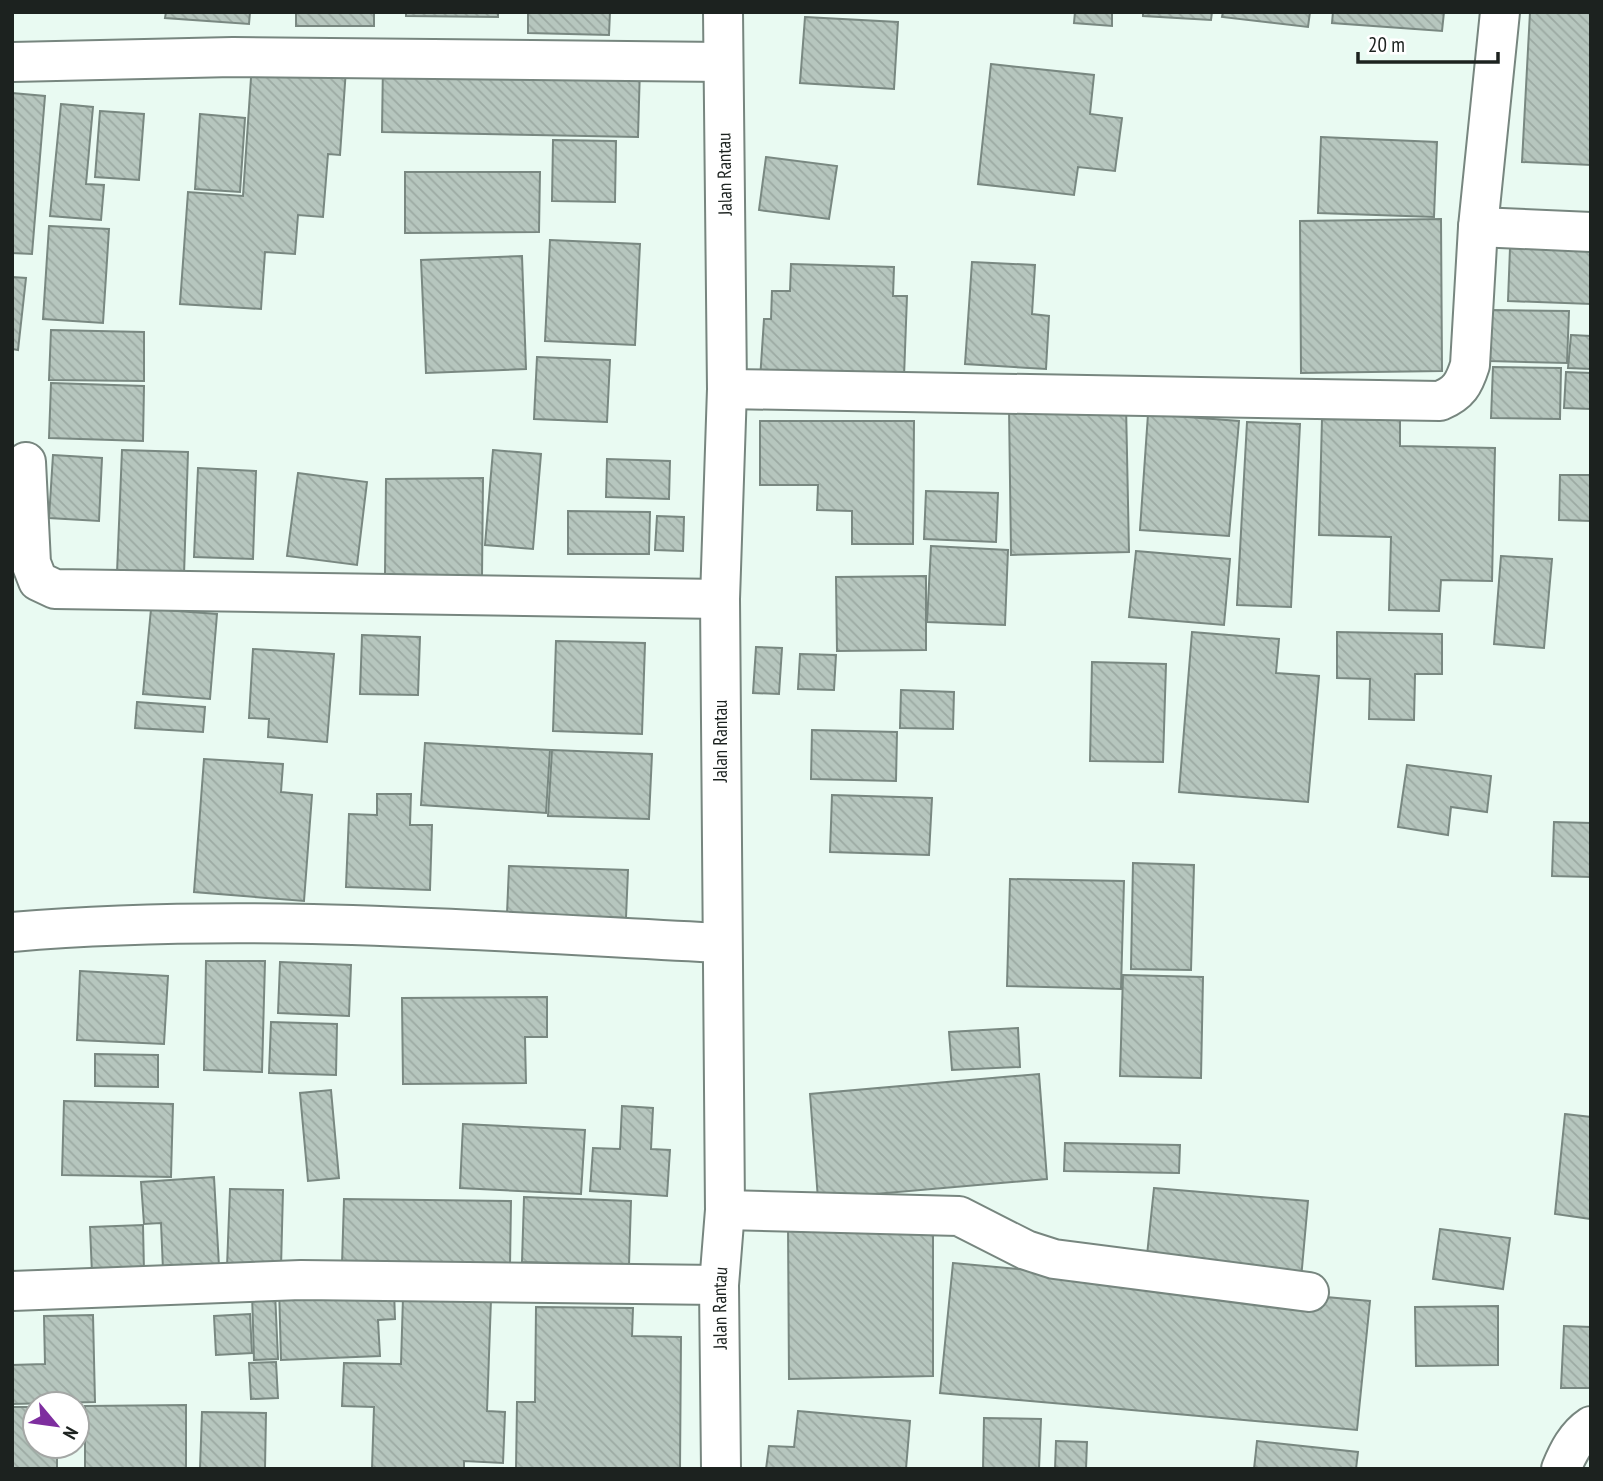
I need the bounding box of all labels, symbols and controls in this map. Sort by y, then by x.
scale bar [1358,21,1498,65]
text: 20 m [1368,31,1405,58]
street label: Jalan Rantau [711,132,737,217]
street label: Jalan Rantau [708,700,732,783]
street label: Jalan Rantau [707,1266,732,1351]
north arrow [21,1390,91,1460]
text: N [58,1423,84,1444]

